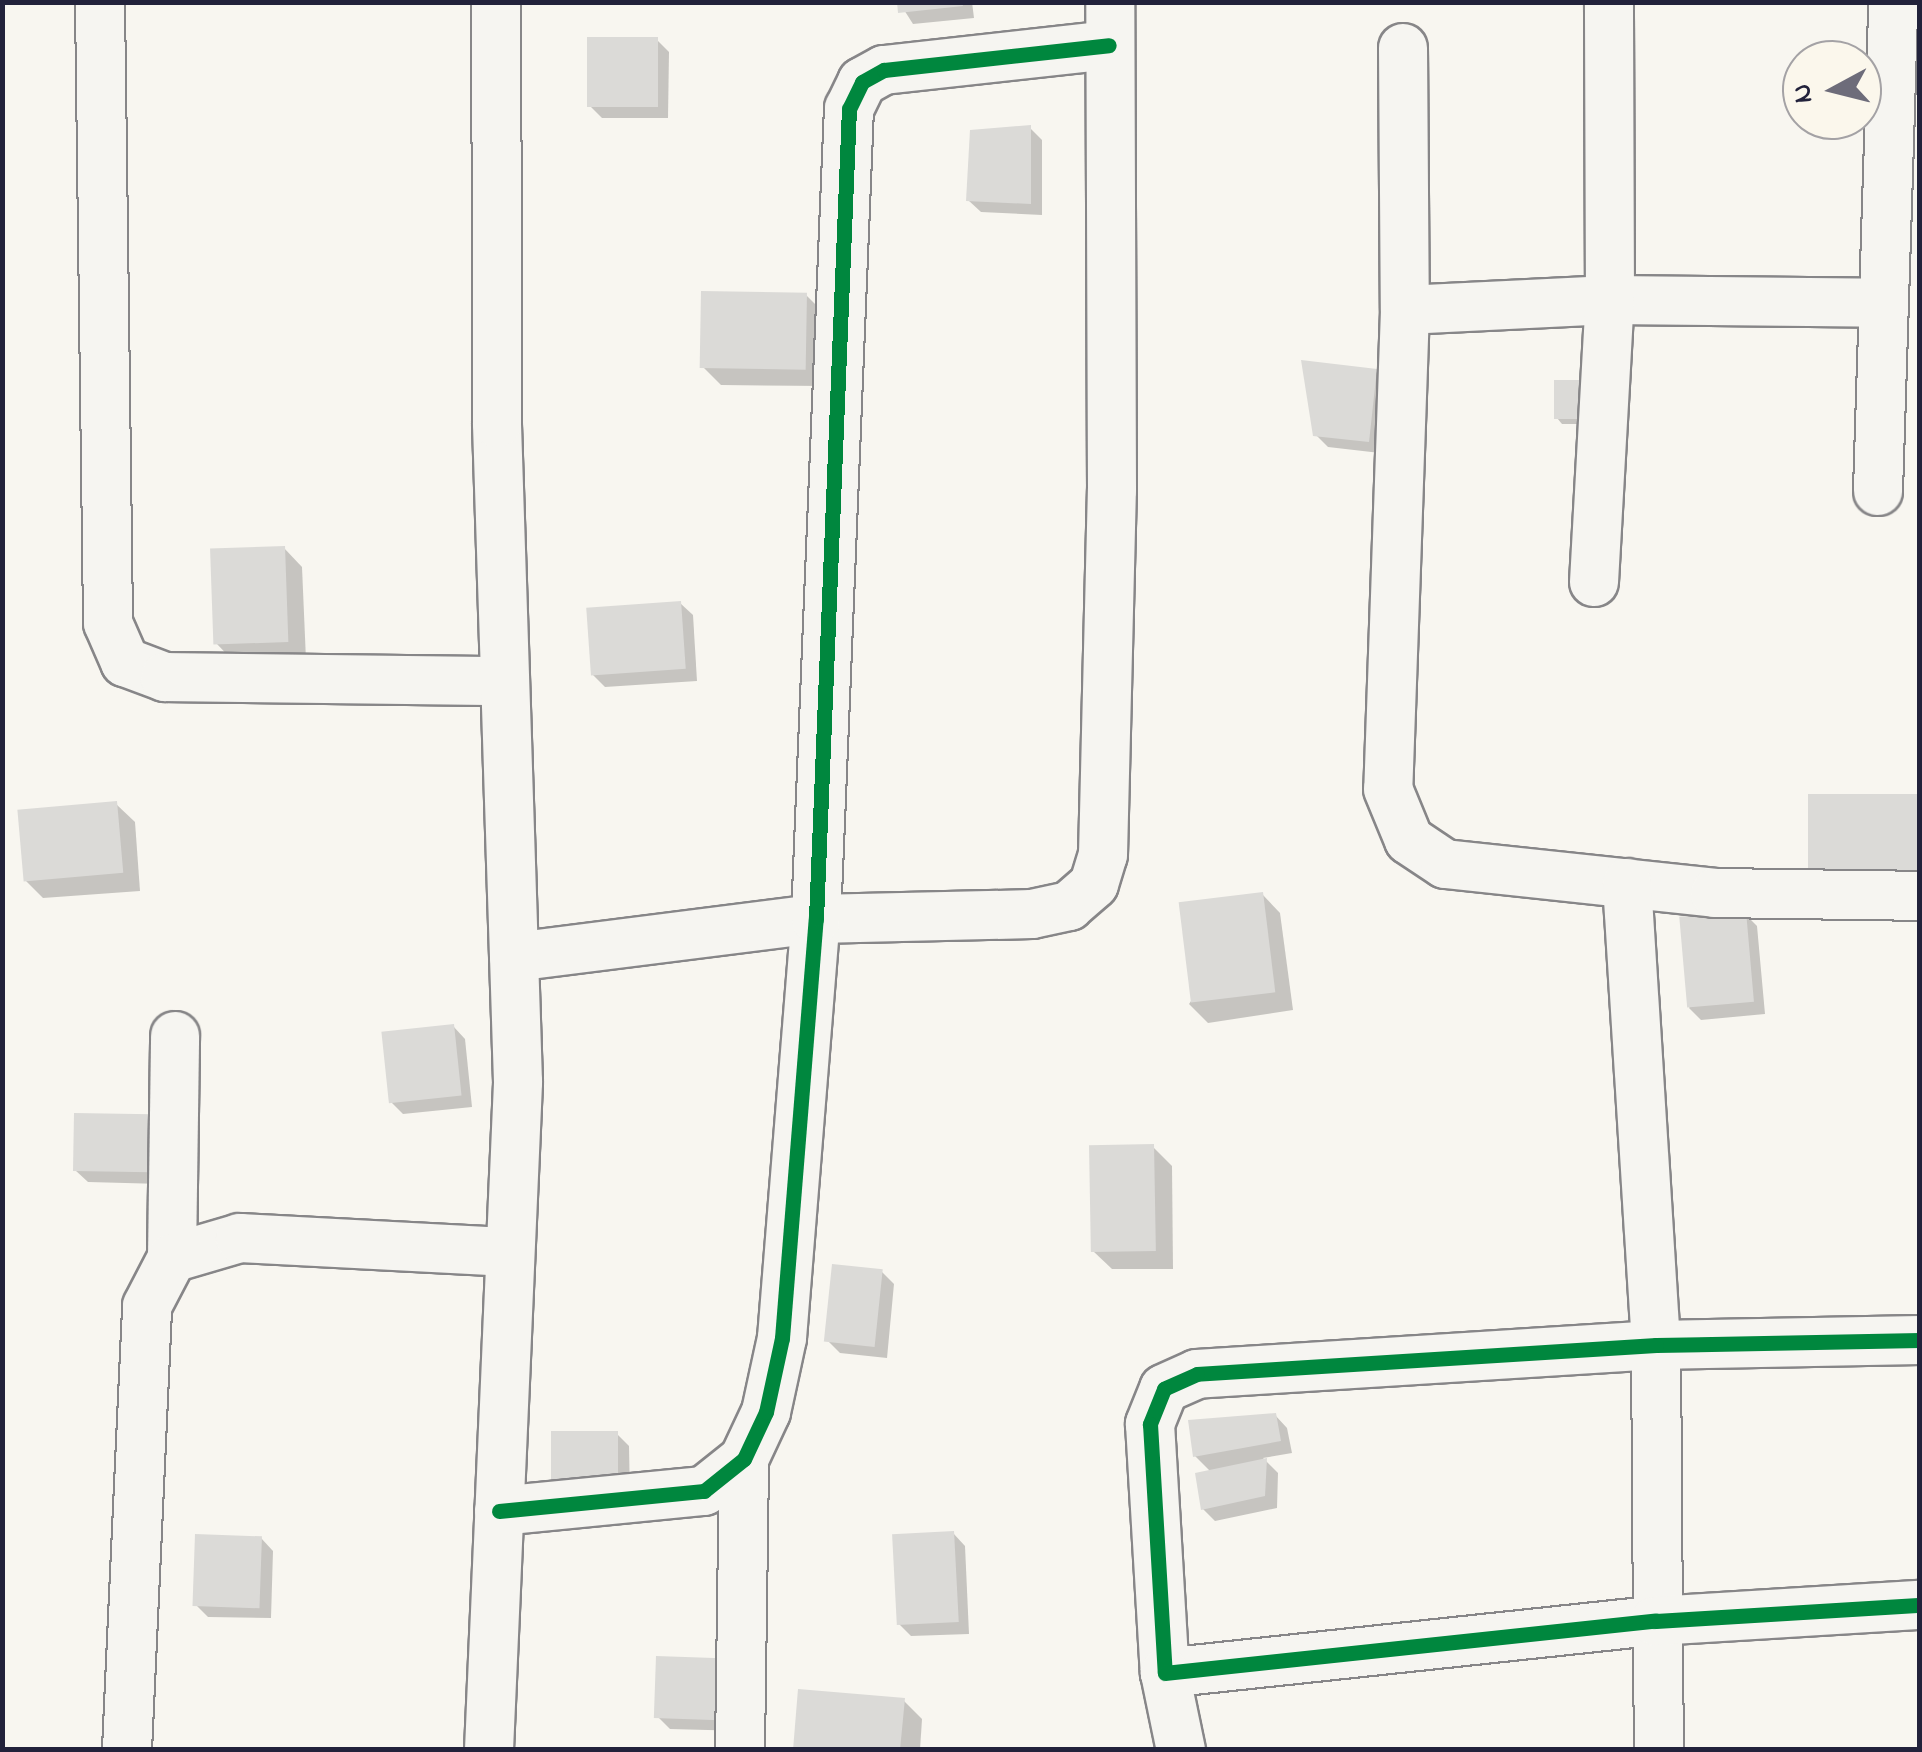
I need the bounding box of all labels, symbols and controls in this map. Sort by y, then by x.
north arrow [1782,40,1882,140]
text: N [1782,82,1825,105]

